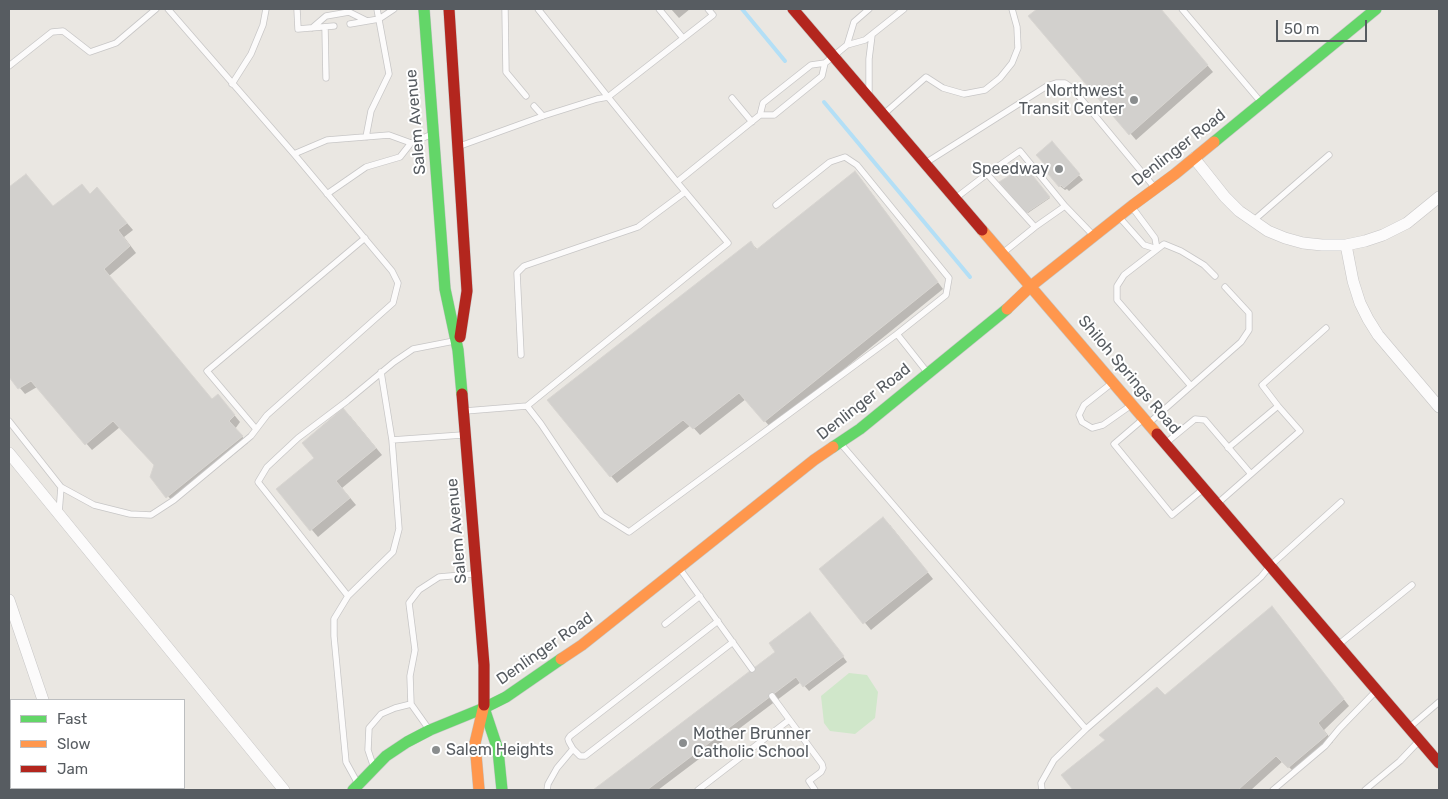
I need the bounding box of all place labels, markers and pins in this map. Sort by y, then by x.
place label: Northwest Transit Center [1019,81,1124,119]
marker: Northwest Transit Center [1128,94,1140,106]
place label: Speedway [972,159,1049,179]
marker: Speedway [1053,163,1065,175]
place label: Mother Brunner Catholic School [693,724,811,762]
marker: Mother Brunner Catholic School [677,737,689,749]
place label: Salem Heights [446,740,554,760]
marker: Salem Heights [430,744,442,756]

